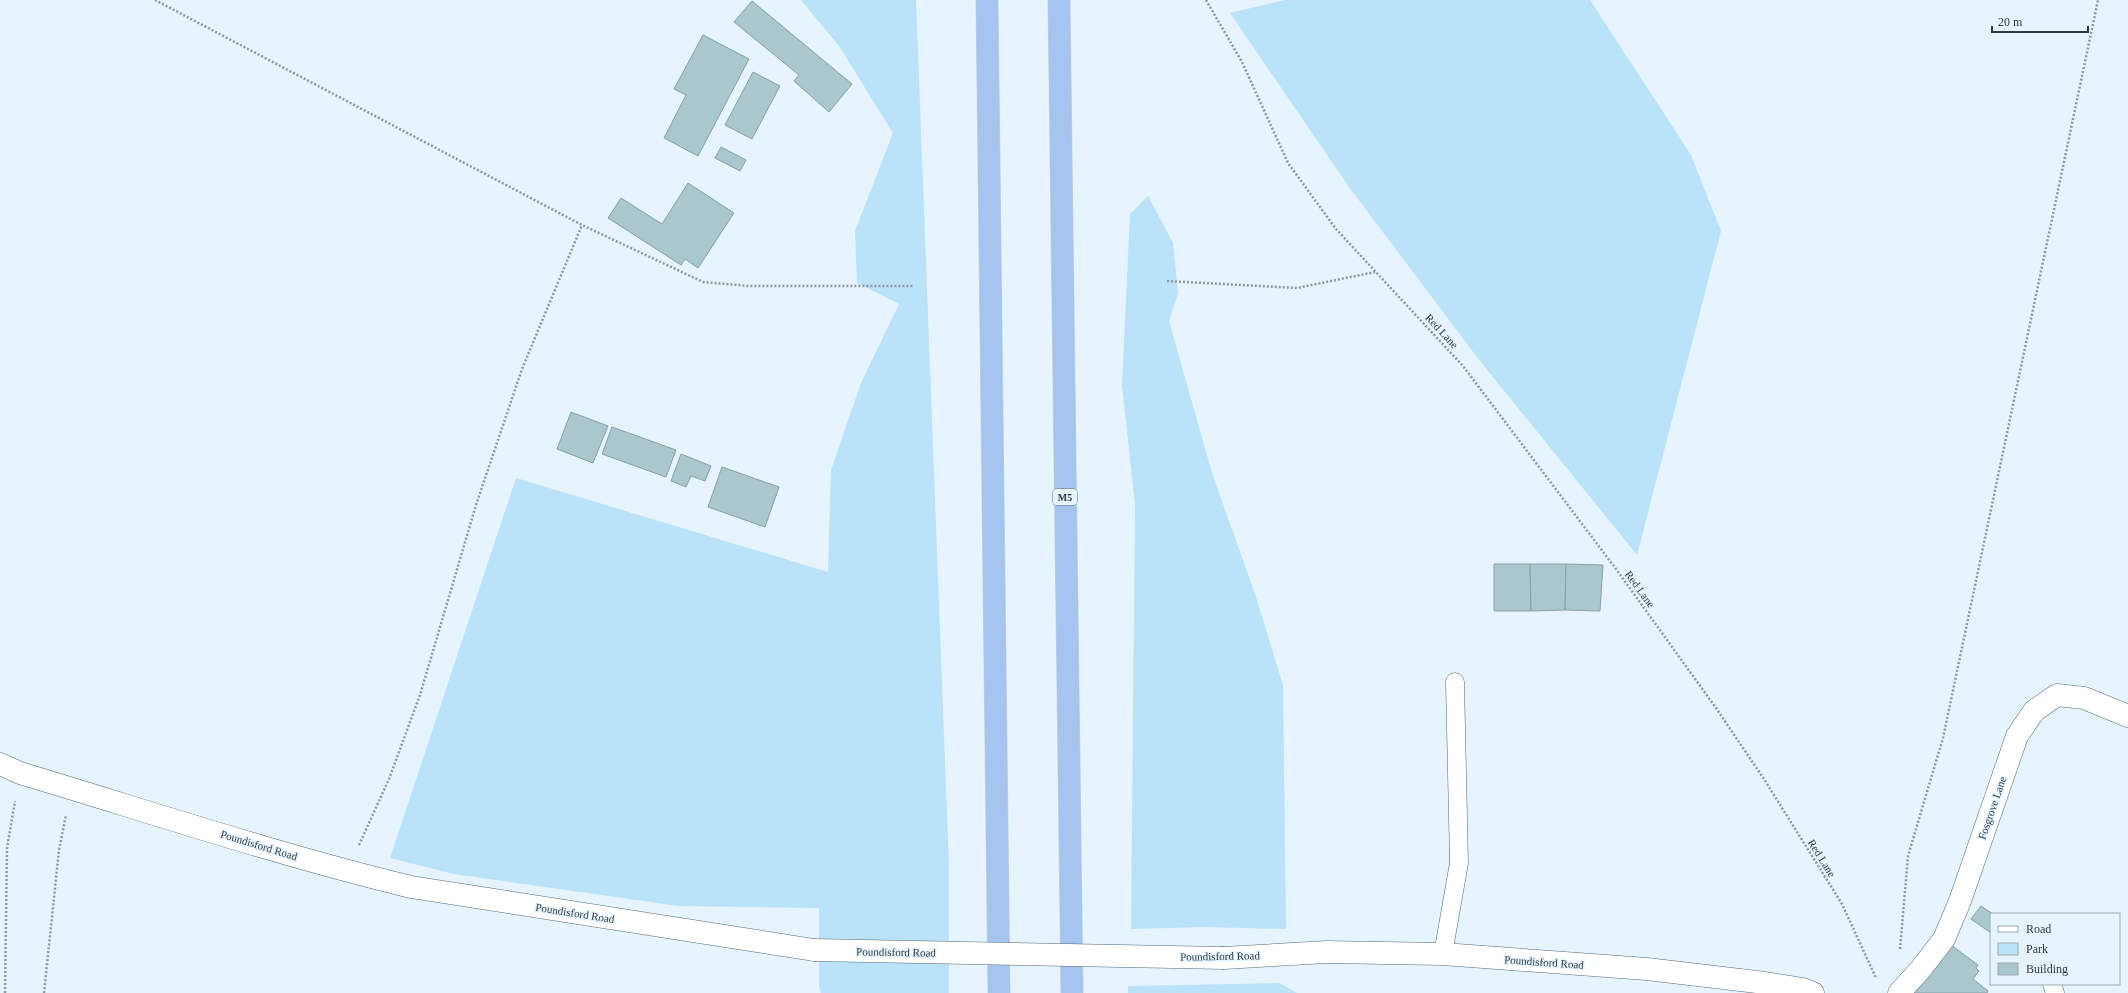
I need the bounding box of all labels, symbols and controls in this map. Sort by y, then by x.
scale bar [1992,8,2088,34]
text: 20 m [1998,15,2023,29]
street label: Red Lane [1423,311,1461,351]
road number: M5 [1053,489,1077,505]
street label: Red Lane [1623,568,1657,610]
street label: Fosgrove Lane [1976,775,2008,841]
street label: Poundisford Road [219,828,299,863]
street label: Red Lane [1806,837,1838,879]
street label: Poundisford Road [535,901,616,925]
legend [1990,913,2120,985]
text: Road [2026,922,2051,936]
text: Park [2026,942,2048,956]
street label: Poundisford Road [856,945,936,959]
street label: Poundisford Road [1180,949,1260,963]
street label: Poundisford Road [1504,953,1585,971]
text: Building [2026,962,2068,976]

